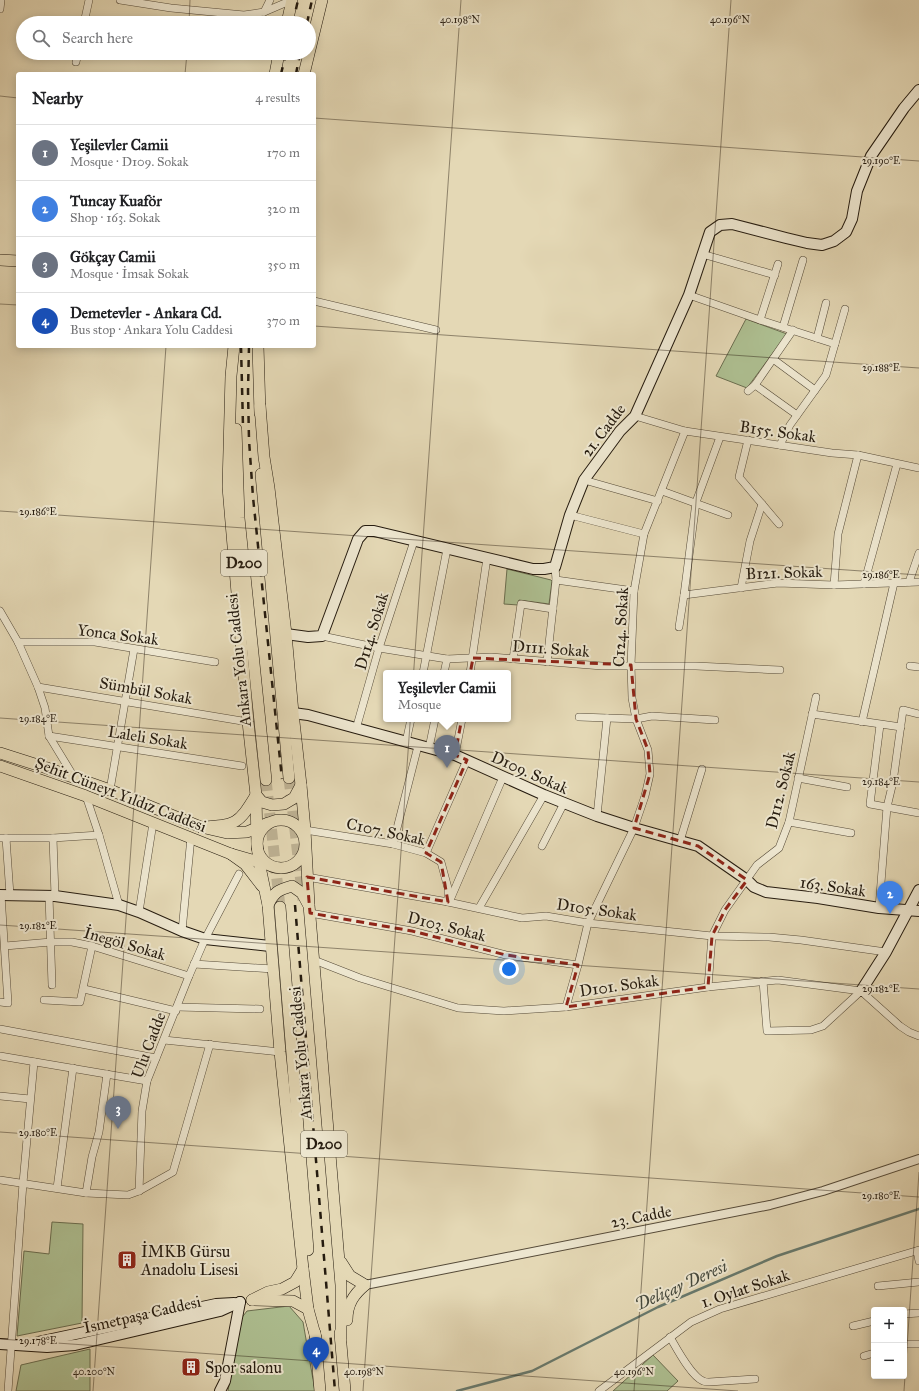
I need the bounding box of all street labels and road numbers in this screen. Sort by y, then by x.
street label: 21. Cadde [577,400,630,461]
street label: B155. Sokak [739,417,818,446]
road number: D200 [221,550,267,576]
street label: B121. Sokak [745,562,823,583]
street label: C124. Sokak [609,586,632,668]
street label: D114. Sokak [351,589,392,672]
street label: Ankara Yolu Caddesi [222,592,255,728]
street label: Yonca Sokak [76,620,160,649]
street label: D111. Sokak [512,636,591,661]
street label: Sümbül Sokak [98,673,194,708]
street label: Laleli Sokak [107,722,190,753]
street label: D109. Sokak [488,747,572,798]
street label: D112. Sokak [762,749,799,831]
street label: Şehit Cüneyt Yıldız Caddesi [32,753,210,836]
street label: C107. Sokak [345,814,428,849]
street label: 163. Sokak [799,872,868,901]
street label: D105. Sokak [556,894,639,925]
street label: D103. Sokak [406,908,489,946]
street label: İnegöl Sokak [81,922,169,965]
street label: D101. Sokak [578,970,661,1000]
street label: Ankara Yolu Caddesi [285,985,316,1121]
street label: Ulu Cadde [127,1009,170,1081]
road number: D200 [301,1131,347,1157]
street label: 23. Cadde [609,1201,673,1232]
street label: 1. Oylat Sokak [699,1265,792,1312]
street label: İsmetpaşa Caddesi [81,1291,203,1337]

